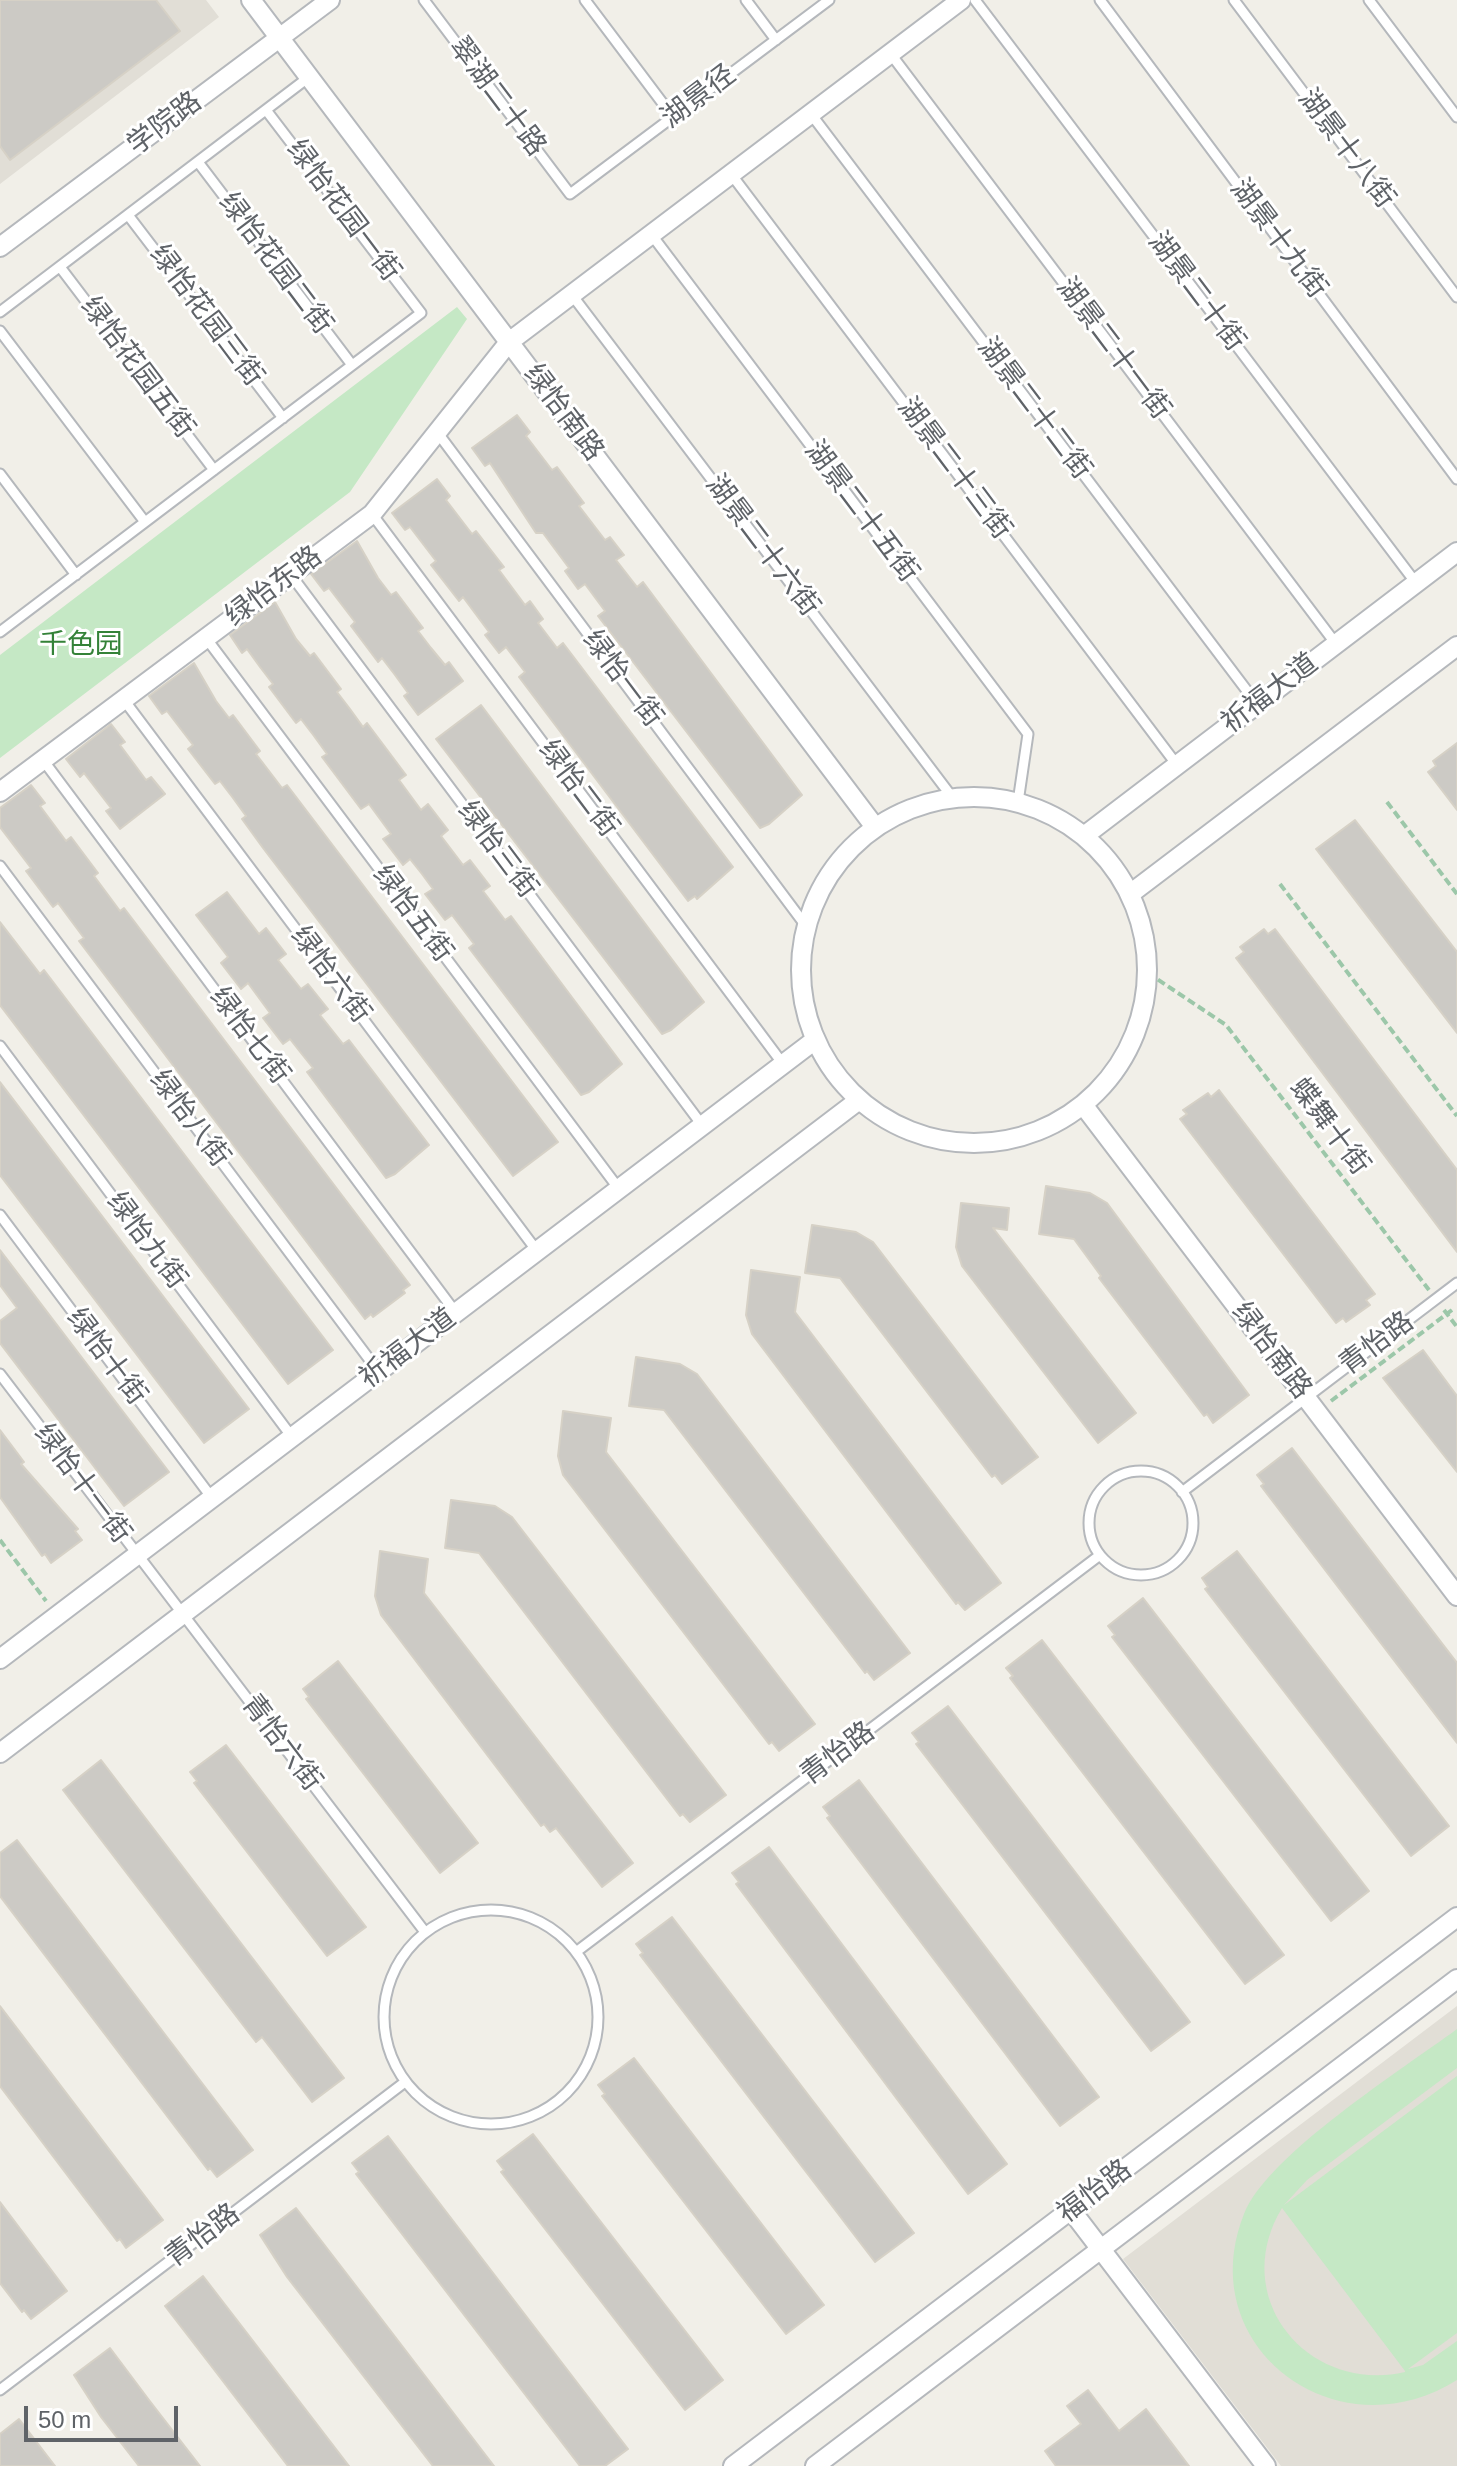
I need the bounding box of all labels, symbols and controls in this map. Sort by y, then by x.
street label: 翠湖二十路 [441,31,553,163]
street label: 湖景径 [655,58,743,136]
street label: 湖景十八街 [1290,83,1402,215]
street label: 学院路 [121,85,209,163]
street label: 绿怡花园一街 [279,134,407,288]
street label: 湖景十九街 [1222,173,1334,305]
street label: 绿怡花园二街 [211,187,339,341]
street label: 湖景二十街 [1140,226,1252,358]
street label: 绿怡花园三街 [142,239,270,393]
street label: 湖景二十一街 [1049,272,1177,426]
street label: 绿怡花园五街 [73,291,201,445]
street label: 湖景二十二街 [970,332,1098,486]
street label: 绿怡南路 [516,358,610,468]
street label: 湖景二十三街 [890,392,1018,546]
street label: 湖景二十五街 [797,435,925,589]
street label: 湖景二十六街 [698,469,826,623]
street label: 绿怡东路 [219,540,329,634]
street label: 绿怡一街 [575,624,669,734]
park label: 千色园 [39,628,123,662]
street label: 祈福大道 [1215,647,1325,741]
street label: 绿怡二街 [531,734,625,844]
street label: 绿怡三街 [450,795,544,905]
street label: 绿怡五街 [365,859,459,969]
street label: 绿怡六街 [283,920,377,1030]
street label: 绿怡七街 [202,981,296,1091]
street label: 绿怡八街 [142,1064,236,1174]
street label: 蝶舞十街 [1282,1072,1376,1182]
street label: 绿怡九街 [99,1186,193,1296]
street label: 绿怡南路 [1224,1296,1318,1406]
street label: 绿怡十街 [59,1302,153,1412]
street label: 祈福大道 [353,1302,463,1396]
street label: 青怡路 [1333,1305,1421,1383]
street label: 绿怡十一街 [26,1418,138,1550]
street label: 青怡六街 [234,1688,328,1798]
street label: 青怡路 [794,1715,882,1793]
street label: 福怡路 [1051,2153,1139,2231]
street label: 青怡路 [159,2197,247,2275]
scale bar [28,2390,182,2440]
text: 50 m [38,2406,91,2433]

